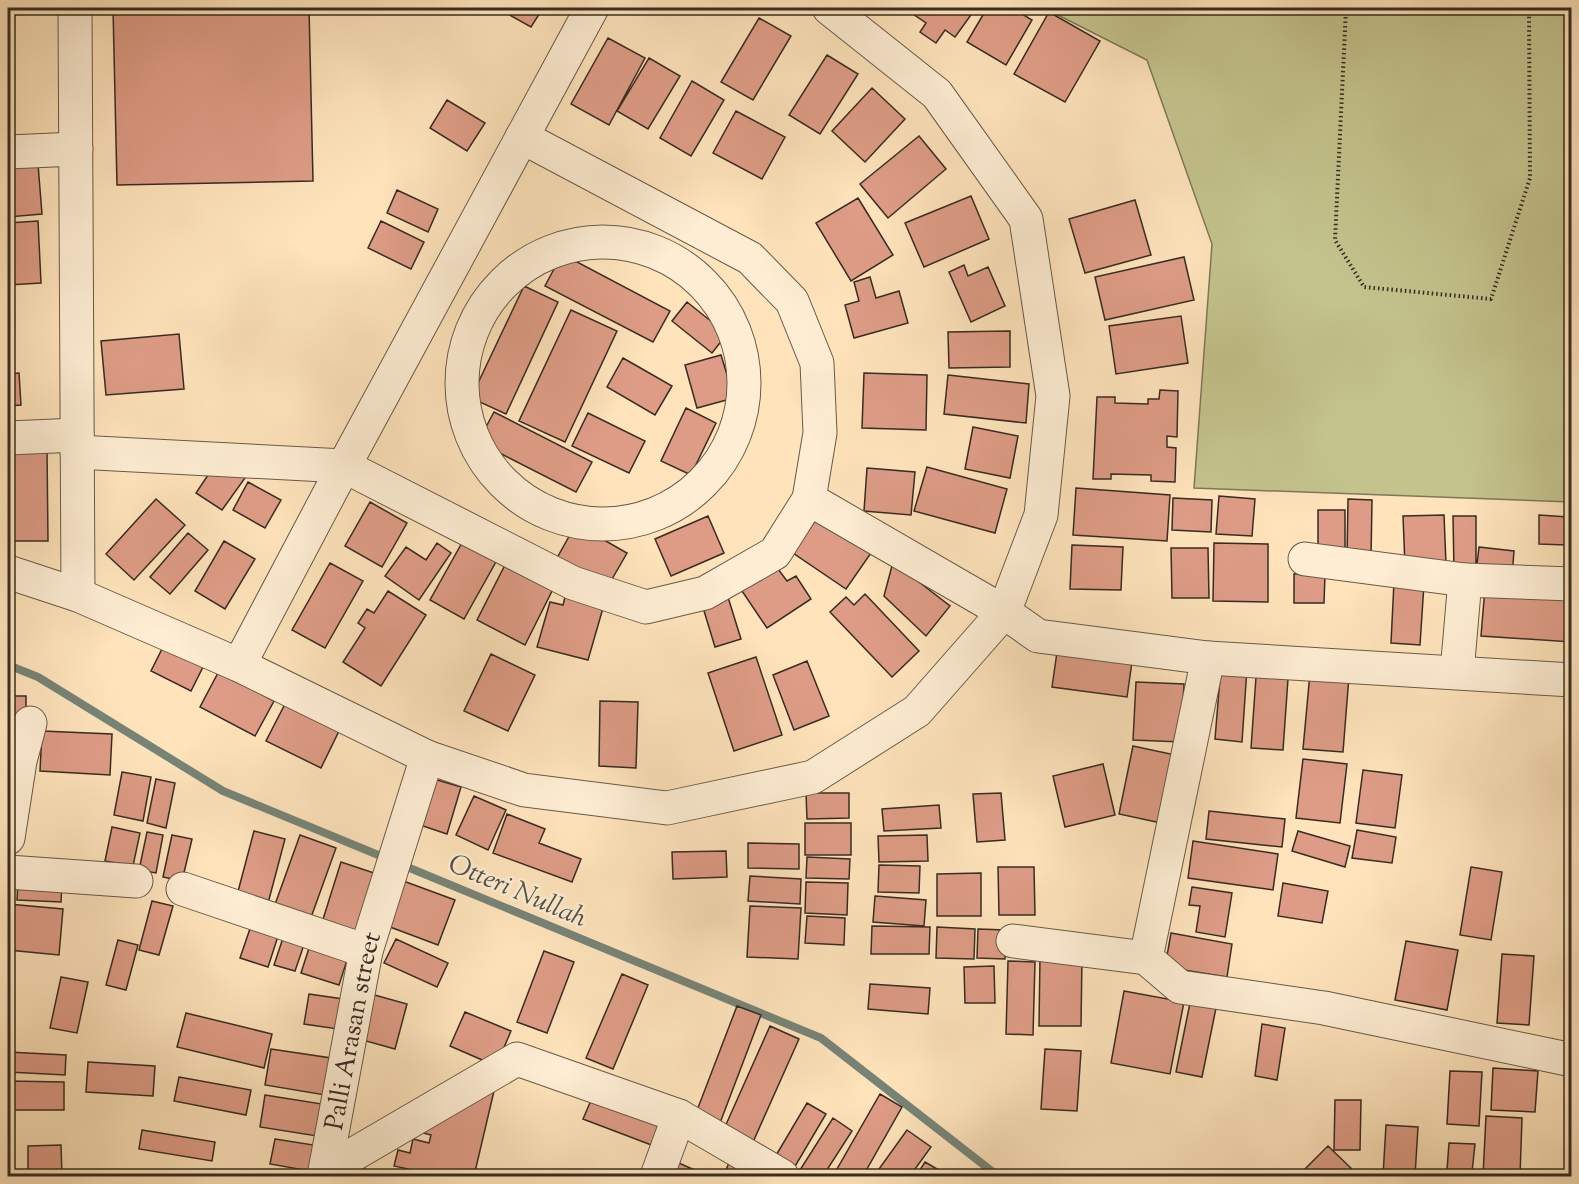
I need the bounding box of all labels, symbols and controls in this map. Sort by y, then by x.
water label: Otteri Nullah [442,846,592,939]
street label: Palli Arasan street [317,927,392,1133]

